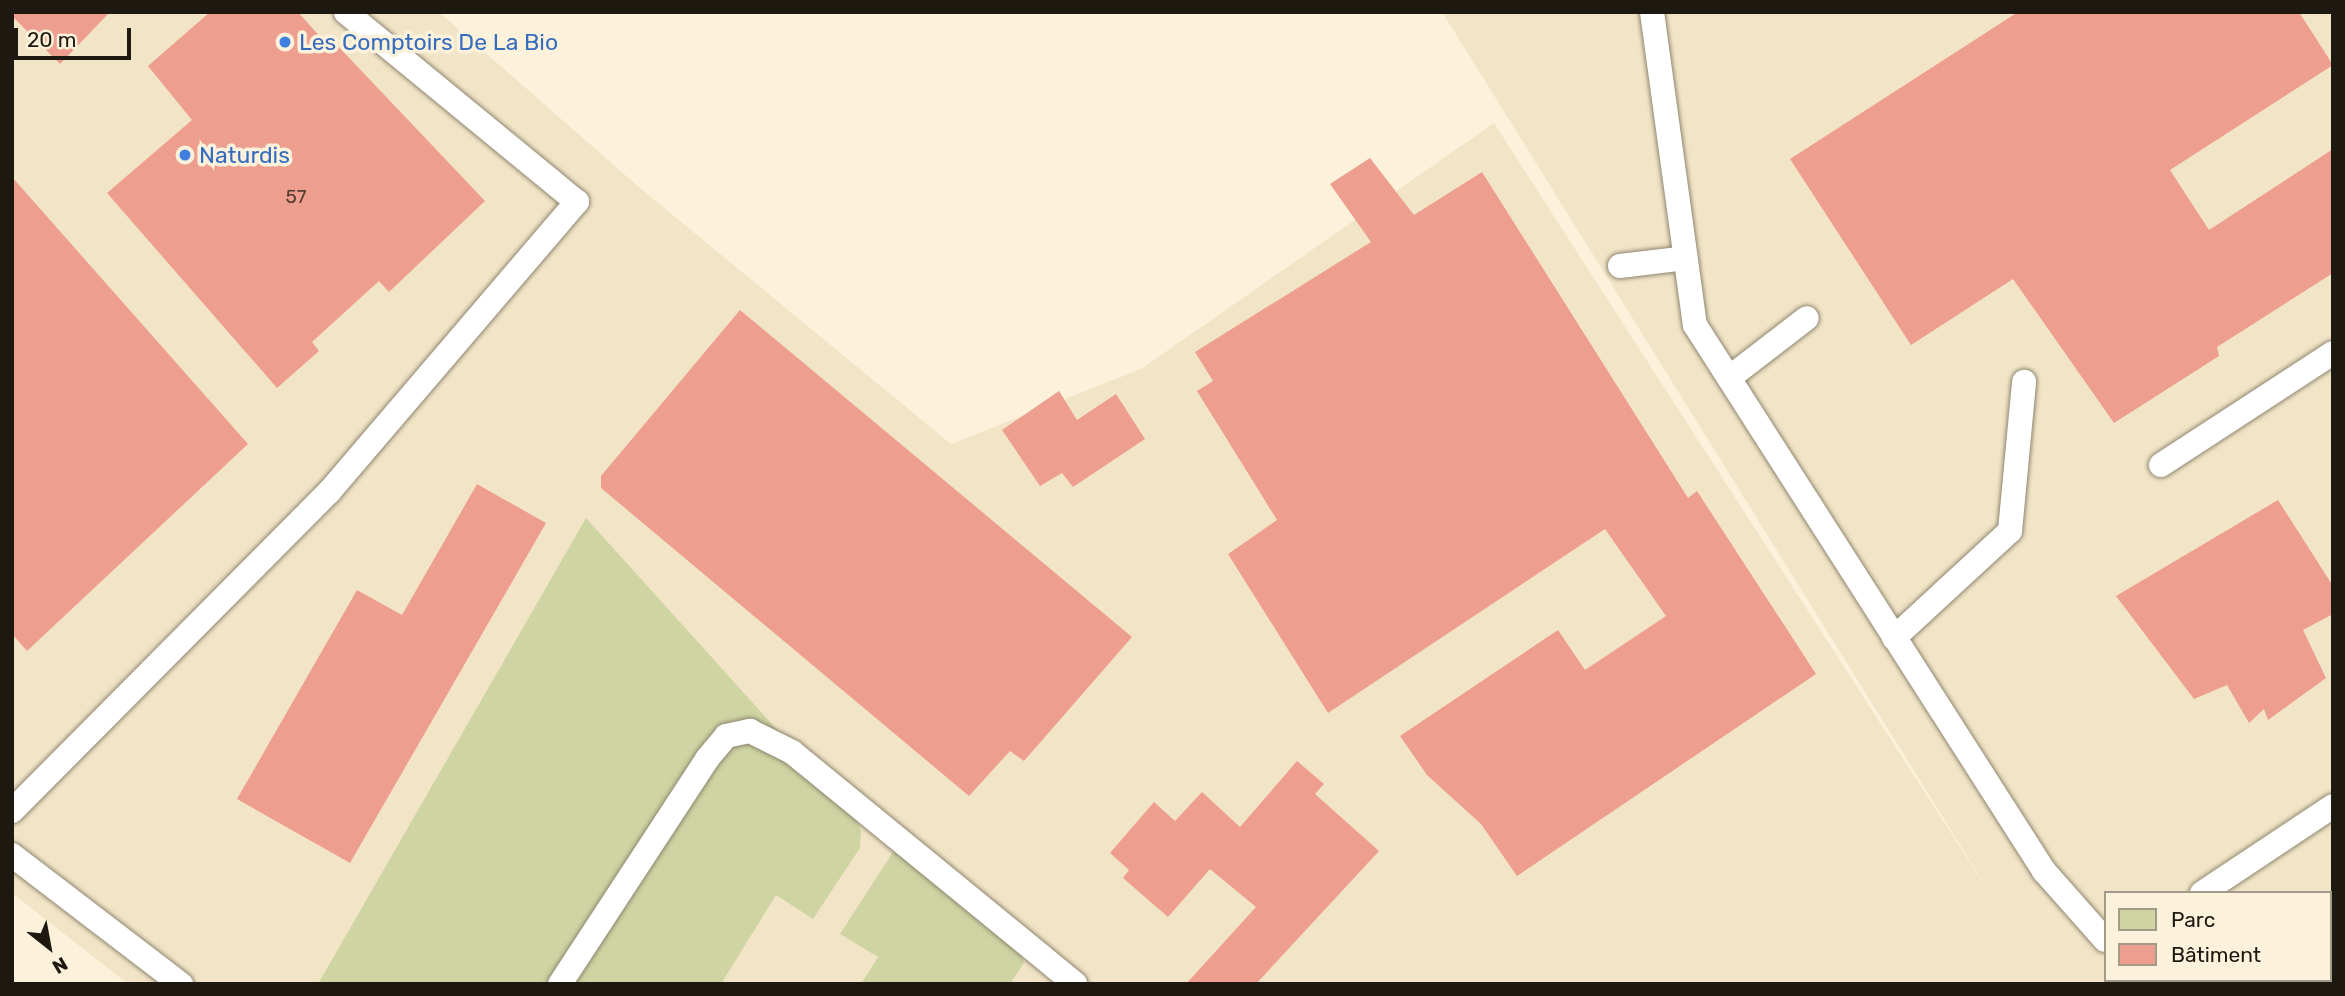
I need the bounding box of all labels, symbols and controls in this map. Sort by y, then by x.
scale bar [18,14,135,58]
text: 20 m [27,27,76,52]
place label: Les Comptoirs De La Bio [299,28,558,56]
marker: Les Comptoirs De La Bio [277,34,293,50]
place label: Naturdis [199,141,290,169]
marker: Naturdis [177,147,193,163]
house number: 57 [285,186,307,208]
legend [2104,891,2331,982]
text: Parc [2171,907,2215,932]
north arrow [14,912,84,982]
text: Bâtiment [2171,942,2261,967]
text: N [48,952,72,979]

